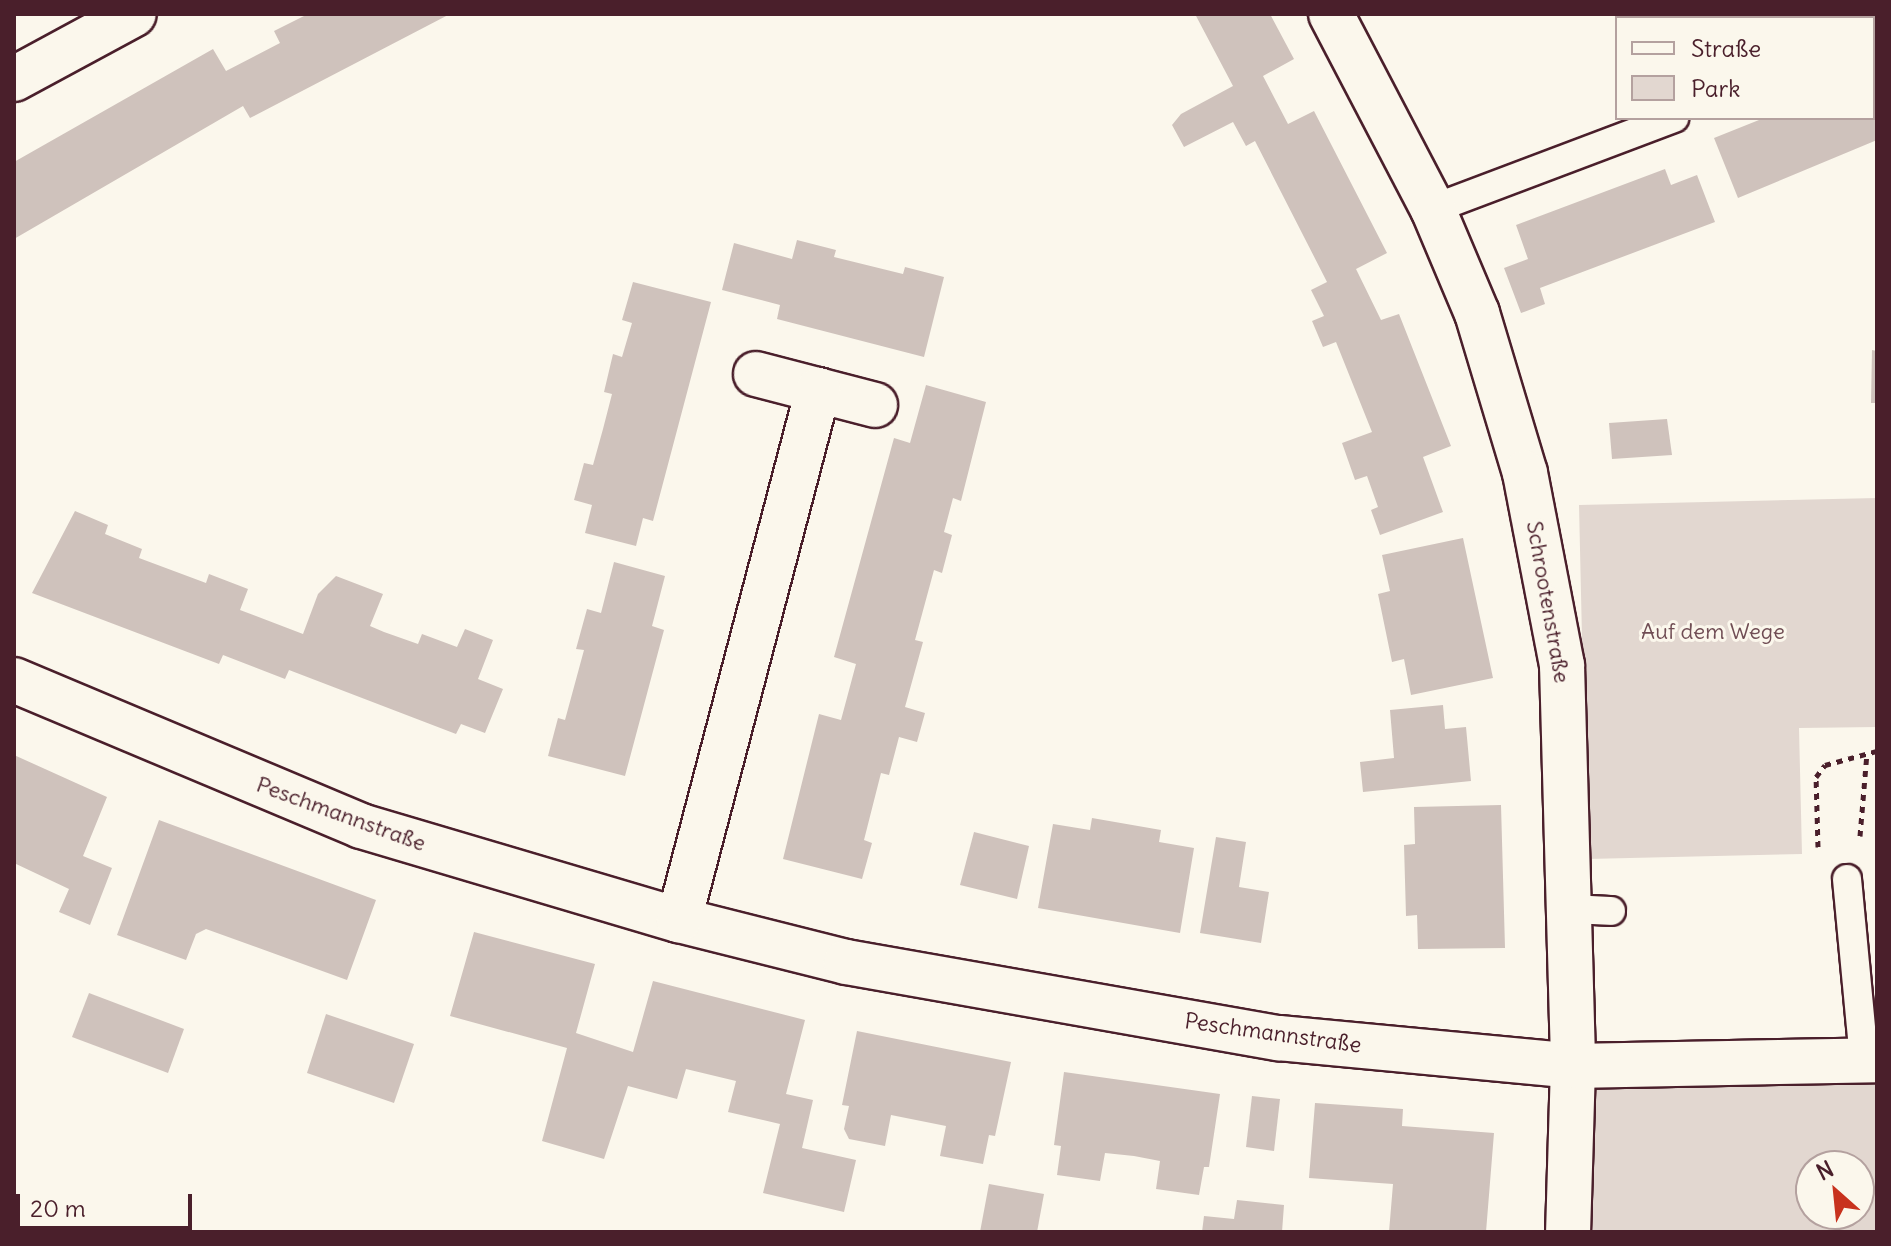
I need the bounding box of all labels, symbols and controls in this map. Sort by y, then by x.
legend [1615,16,1875,120]
text: Straße [1691,33,1761,63]
text: Park [1691,73,1741,103]
street label: Schrootenstraße [1521,519,1575,685]
park label: Auf dem Wege [1641,619,1785,645]
street label: Peschmannstraße [253,771,429,857]
street label: Peschmannstraße [1183,1008,1363,1058]
north arrow [1795,1150,1875,1230]
text: N [1812,1154,1838,1186]
scale bar [20,1178,196,1228]
text: 20 m [30,1193,86,1223]

